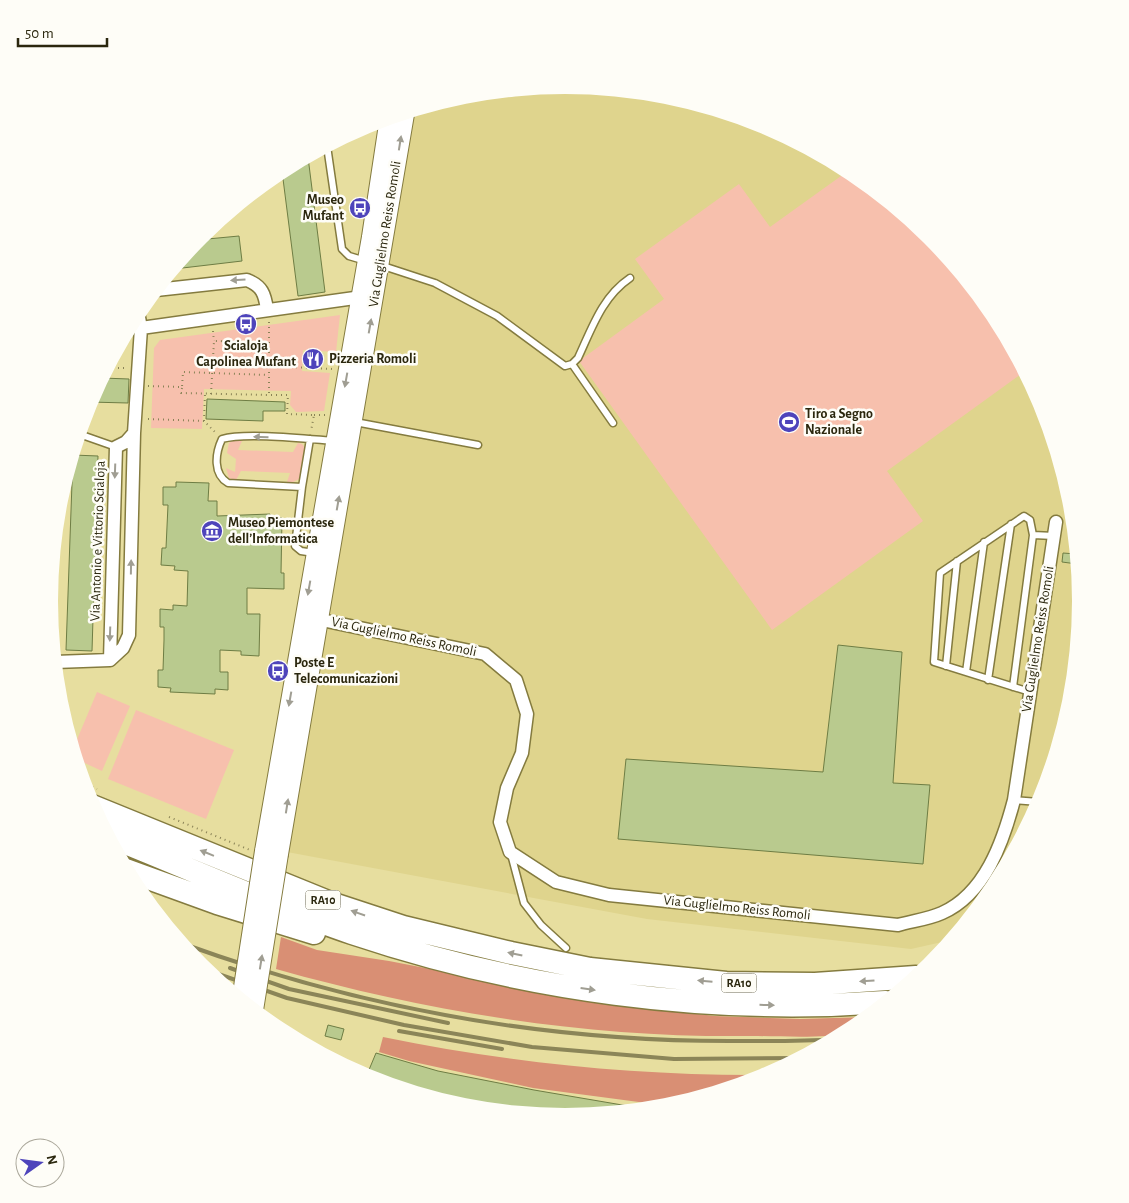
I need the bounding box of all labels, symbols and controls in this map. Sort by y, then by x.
scale bar [18,15,106,47]
text: 50 m [25,26,54,41]
one-way arrow [396,135,404,151]
street label: Via Guglielmo Reiss Romoli [367,160,403,308]
place label: Museo Mufant [303,193,344,223]
bus stop icon: Museo Mufant [348,196,372,220]
one-way arrow [230,277,246,285]
bus stop icon: Scialoja Capolinea Mufant [234,312,258,336]
one-way arrow [366,318,374,334]
place label: Scialoja Capolinea Mufant [196,339,296,369]
restaurant icon: Pizzeria Romoli [301,347,325,371]
place label: Pizzeria Romoli [329,352,416,366]
one-way arrow [341,372,349,388]
place label: Tiro a Segno Nazionale [805,407,873,437]
sports icon: Tiro a Segno Nazionale [777,410,801,434]
one-way arrow [253,433,269,441]
street label: Via Antonio e Vittorio Scialoja [88,460,108,622]
one-way arrow [111,464,119,480]
one-way arrow [335,494,343,510]
place label: Museo Piemontese dell’Informatica [228,516,334,546]
museum icon: Museo Piemontese dell’Informatica [200,519,224,543]
one-way arrow [127,559,135,575]
street label: Via Guglielmo Reiss Romoli [1020,565,1056,713]
one-way arrow [304,580,312,596]
street label: Via Guglielmo Reiss Romoli [330,615,478,659]
one-way arrow [106,626,114,642]
place label: Poste E Telecomunicazioni [294,656,398,686]
bus stop icon: Poste E Telecomunicazioni [266,659,290,683]
one-way arrow [285,692,293,708]
one-way arrow [283,798,291,814]
one-way arrow [200,849,214,857]
road number: RA10 [306,890,340,910]
street label: Via Guglielmo Reiss Romoli [663,893,811,923]
one-way arrow [350,909,365,917]
one-way arrow [508,950,523,958]
one-way arrow [258,954,266,970]
road number: RA10 [722,974,756,992]
one-way arrow [697,977,713,985]
one-way arrow [859,977,875,985]
one-way arrow [580,985,596,993]
one-way arrow [759,1001,775,1009]
north arrow [15,1138,65,1188]
text: N [44,1154,60,1167]

